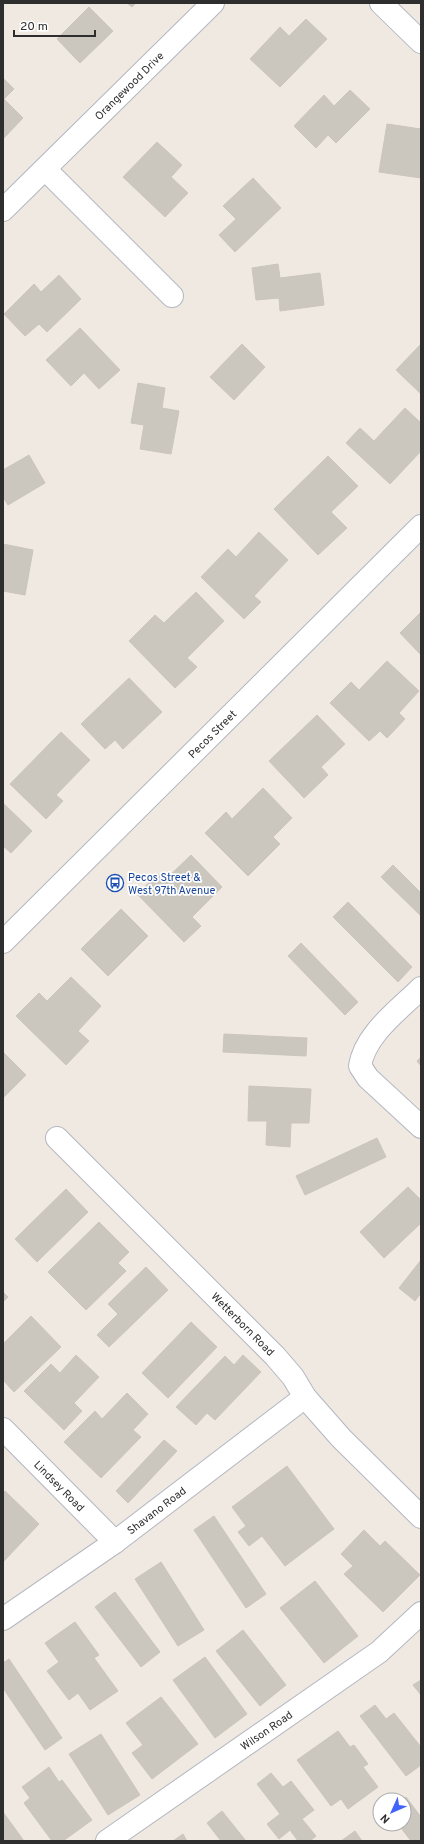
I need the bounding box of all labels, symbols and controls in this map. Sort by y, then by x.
scale bar [14,12,95,38]
text: 20 m [20,19,48,35]
street label: Orangewood Drive [92,49,167,124]
street label: Pecos Street [186,707,240,762]
place label: Pecos Street & West 97th Avenue [128,871,215,898]
bus stop icon: Pecos Street & West 97th Avenue [105,873,125,893]
street label: Wetterborn Road [208,1290,277,1359]
street label: Lindsey Road [30,1458,87,1515]
street label: Shavano Road [125,1484,189,1538]
street label: Wilson Road [238,1708,296,1754]
north arrow [372,1792,412,1832]
text: N [378,1811,393,1826]

